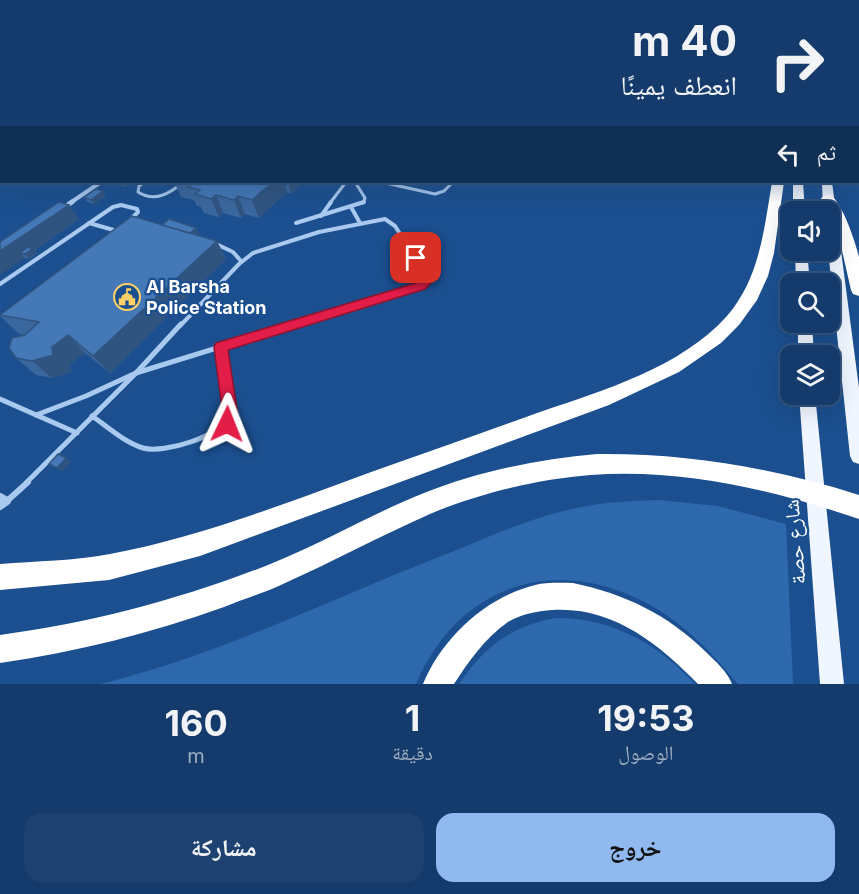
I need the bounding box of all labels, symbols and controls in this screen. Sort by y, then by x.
text: 40 m [632,15,737,66]
icon: right [758,24,836,102]
text: انعطف يمينًا [620,69,737,102]
icon: left [772,138,805,171]
text: ثم [817,139,836,165]
map controls [780,201,840,405]
button: sound [780,201,840,261]
pin [390,232,441,283]
icon: arrive [399,241,432,274]
button: search [780,273,840,333]
place label: Al Barsha Police Station [146,276,267,318]
public building icon: Al Barsha Police Station [112,282,142,312]
button: layers [780,345,840,405]
position arrow [195,392,259,456]
street label: شارع حصة [778,499,812,585]
text: 1 [405,696,420,740]
text: 19:53 [597,696,695,740]
text: 160 [165,701,228,745]
text: دقيقة [392,741,433,765]
text: الوصول [618,741,674,765]
text: m [187,744,205,768]
button: مشاركة [24,813,424,882]
button: خروج [436,813,835,882]

